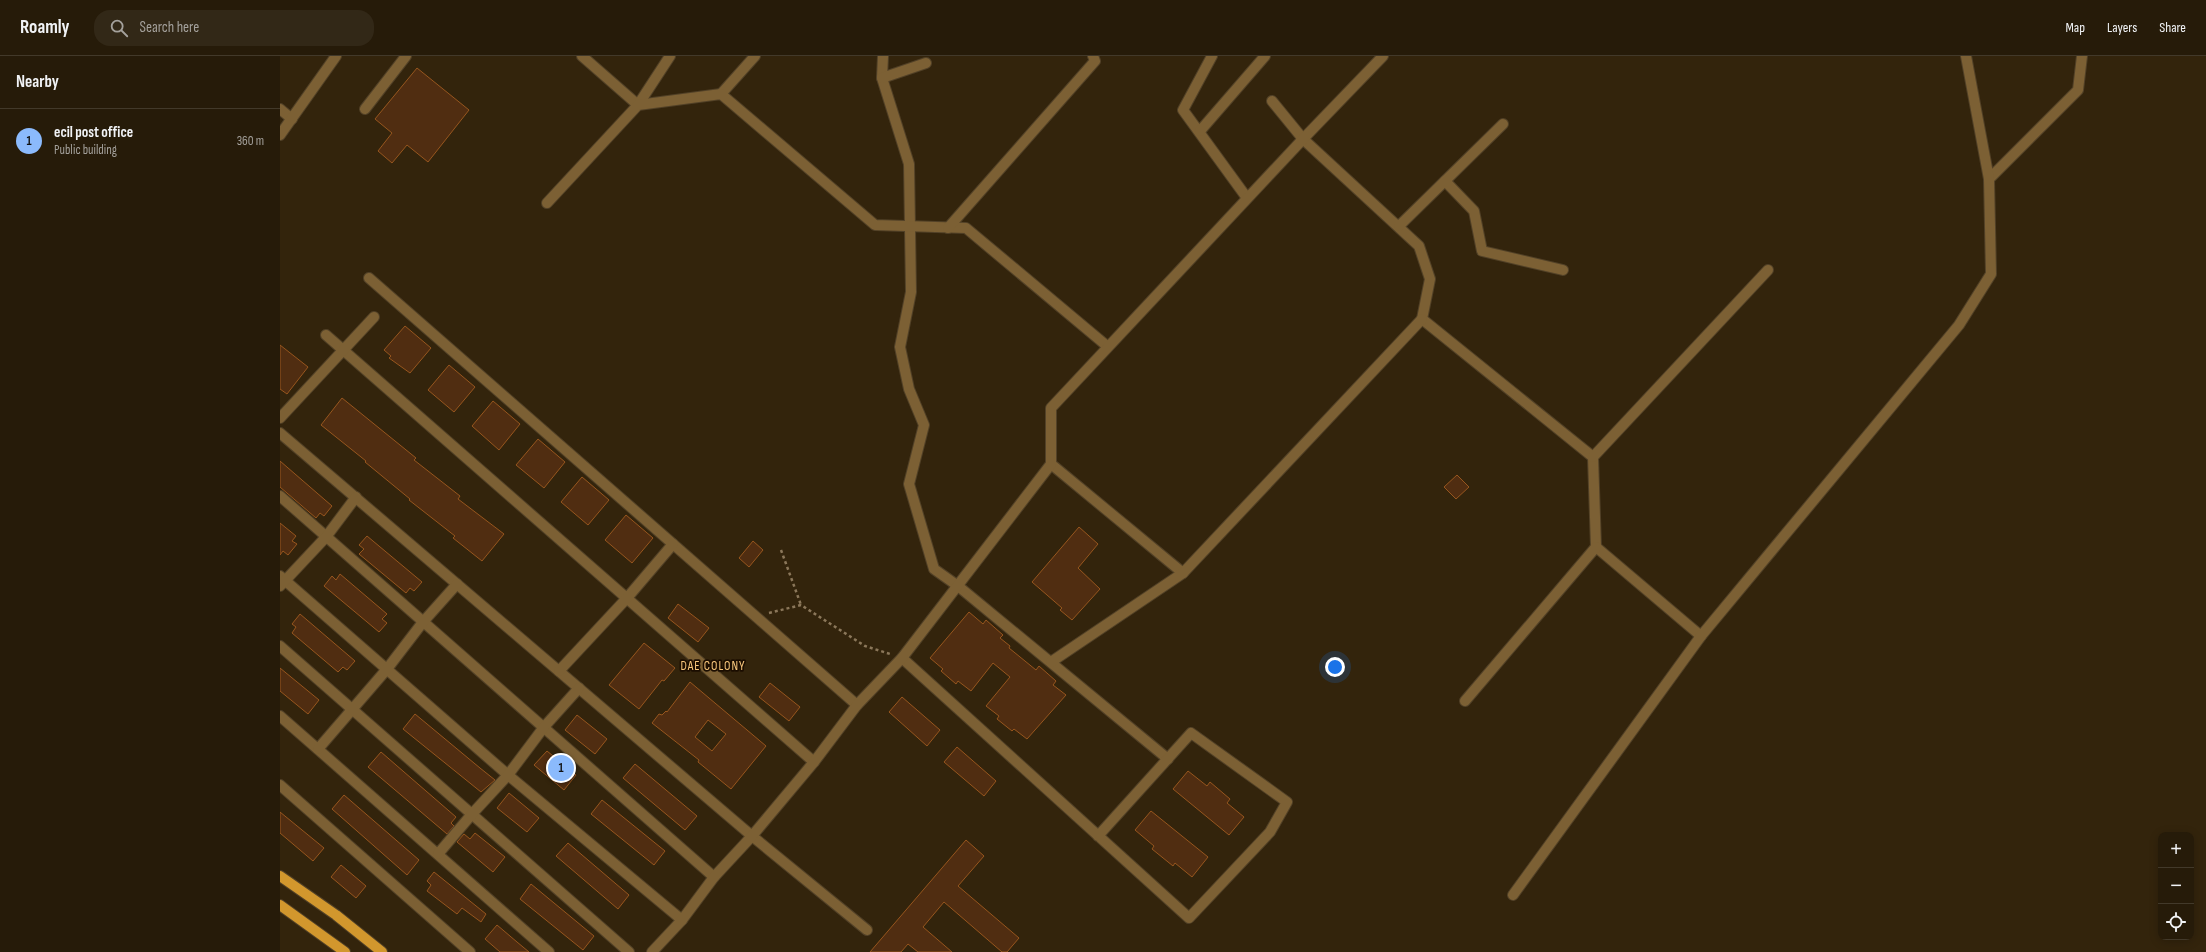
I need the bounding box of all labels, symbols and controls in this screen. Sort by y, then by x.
search box [94,10,374,46]
text: Roamly [20,16,70,39]
icon: search [108,17,130,39]
text: Search here [140,18,199,37]
text: Map [2065,19,2085,36]
text: Layers [2107,19,2137,36]
text: Share [2159,19,2186,36]
text: Nearby [16,72,59,92]
text: ecil post office [54,123,133,142]
text: 1 [26,133,32,149]
text: 360 m [237,133,264,149]
text: Public building [54,142,117,158]
your location [1325,657,1345,677]
district label: DAE COLONY [681,658,745,674]
pin: 1 [548,753,574,783]
map controls [2158,832,2194,940]
button: + [2158,832,2194,868]
button: − [2158,868,2194,904]
button: locate [2158,904,2194,940]

